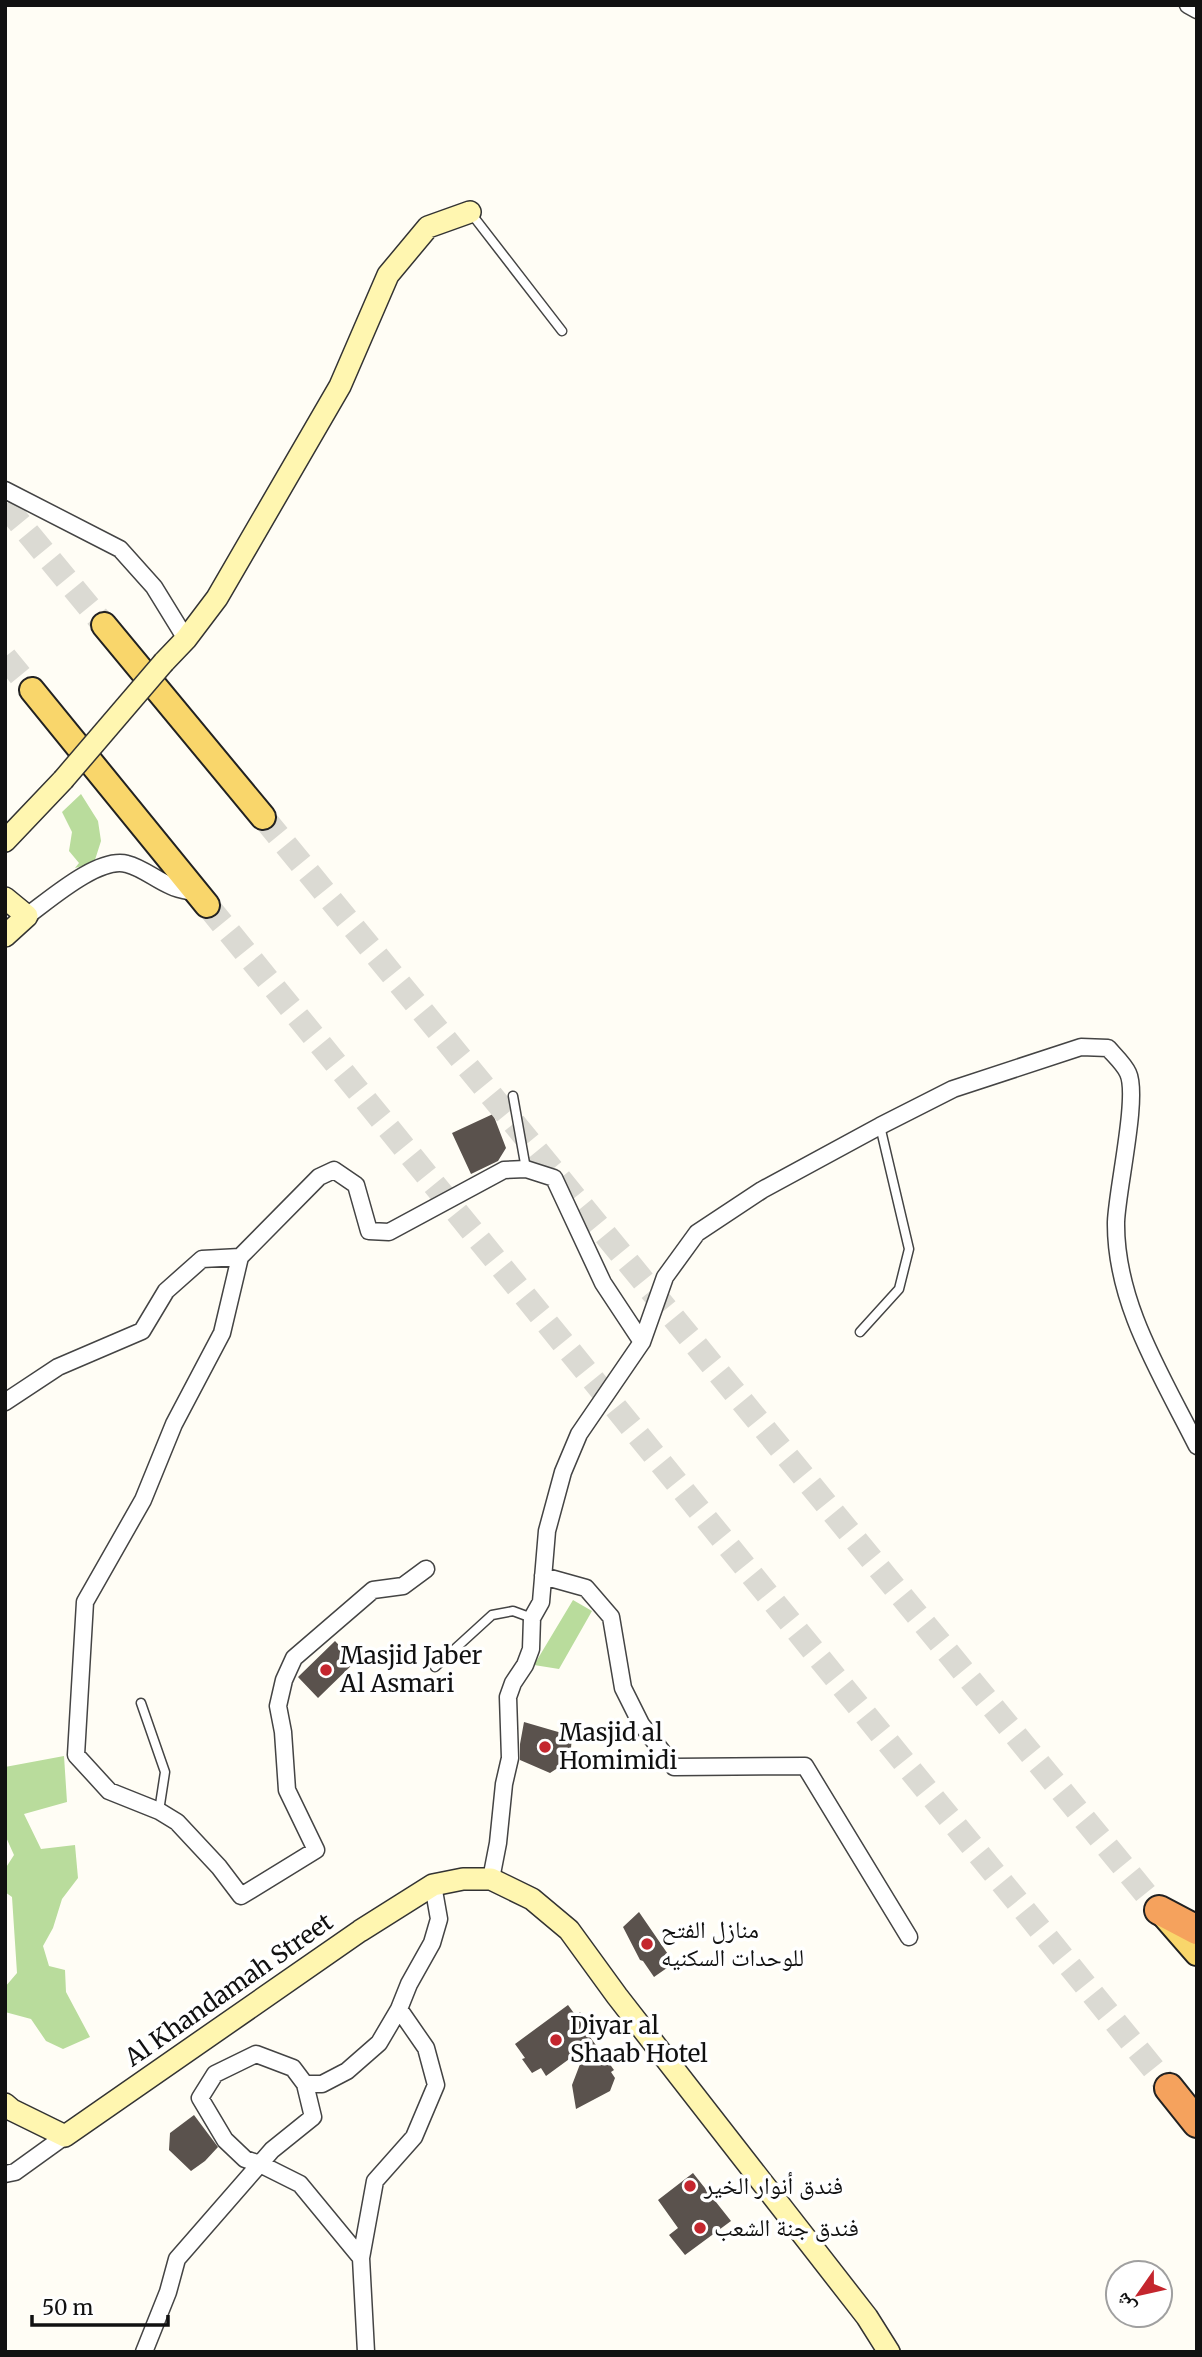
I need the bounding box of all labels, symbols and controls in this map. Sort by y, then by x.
place label: Masjid Jaber Al Asmari [339,1640,483,1699]
marker: Masjid Jaber Al Asmari [318,1662,334,1678]
place label: Masjid al Homimidi [559,1717,677,1776]
marker: Masjid al Homimidi [537,1739,553,1755]
street label: Al Khandamah Street [118,1906,339,2074]
place label: منازل الفتح للوحدات السكنيه [661,1914,804,1973]
marker: منازل الفتح للوحدات السكنيه [639,1936,655,1952]
place label: Diyar al Shaab Hotel [570,2010,708,2069]
marker: Diyar al Shaab Hotel [548,2032,564,2048]
place label: فندق أنوار الخير [703,2170,843,2201]
marker: فندق أنوار الخير [682,2178,698,2194]
place label: فندق جنة الشعب [714,2212,859,2243]
marker: فندق جنة الشعب [692,2220,708,2236]
north arrow [1104,2259,1174,2329]
scale bar [32,2284,168,2328]
text: ش [1109,2288,1140,2319]
text: 50 m [42,2294,93,2321]

